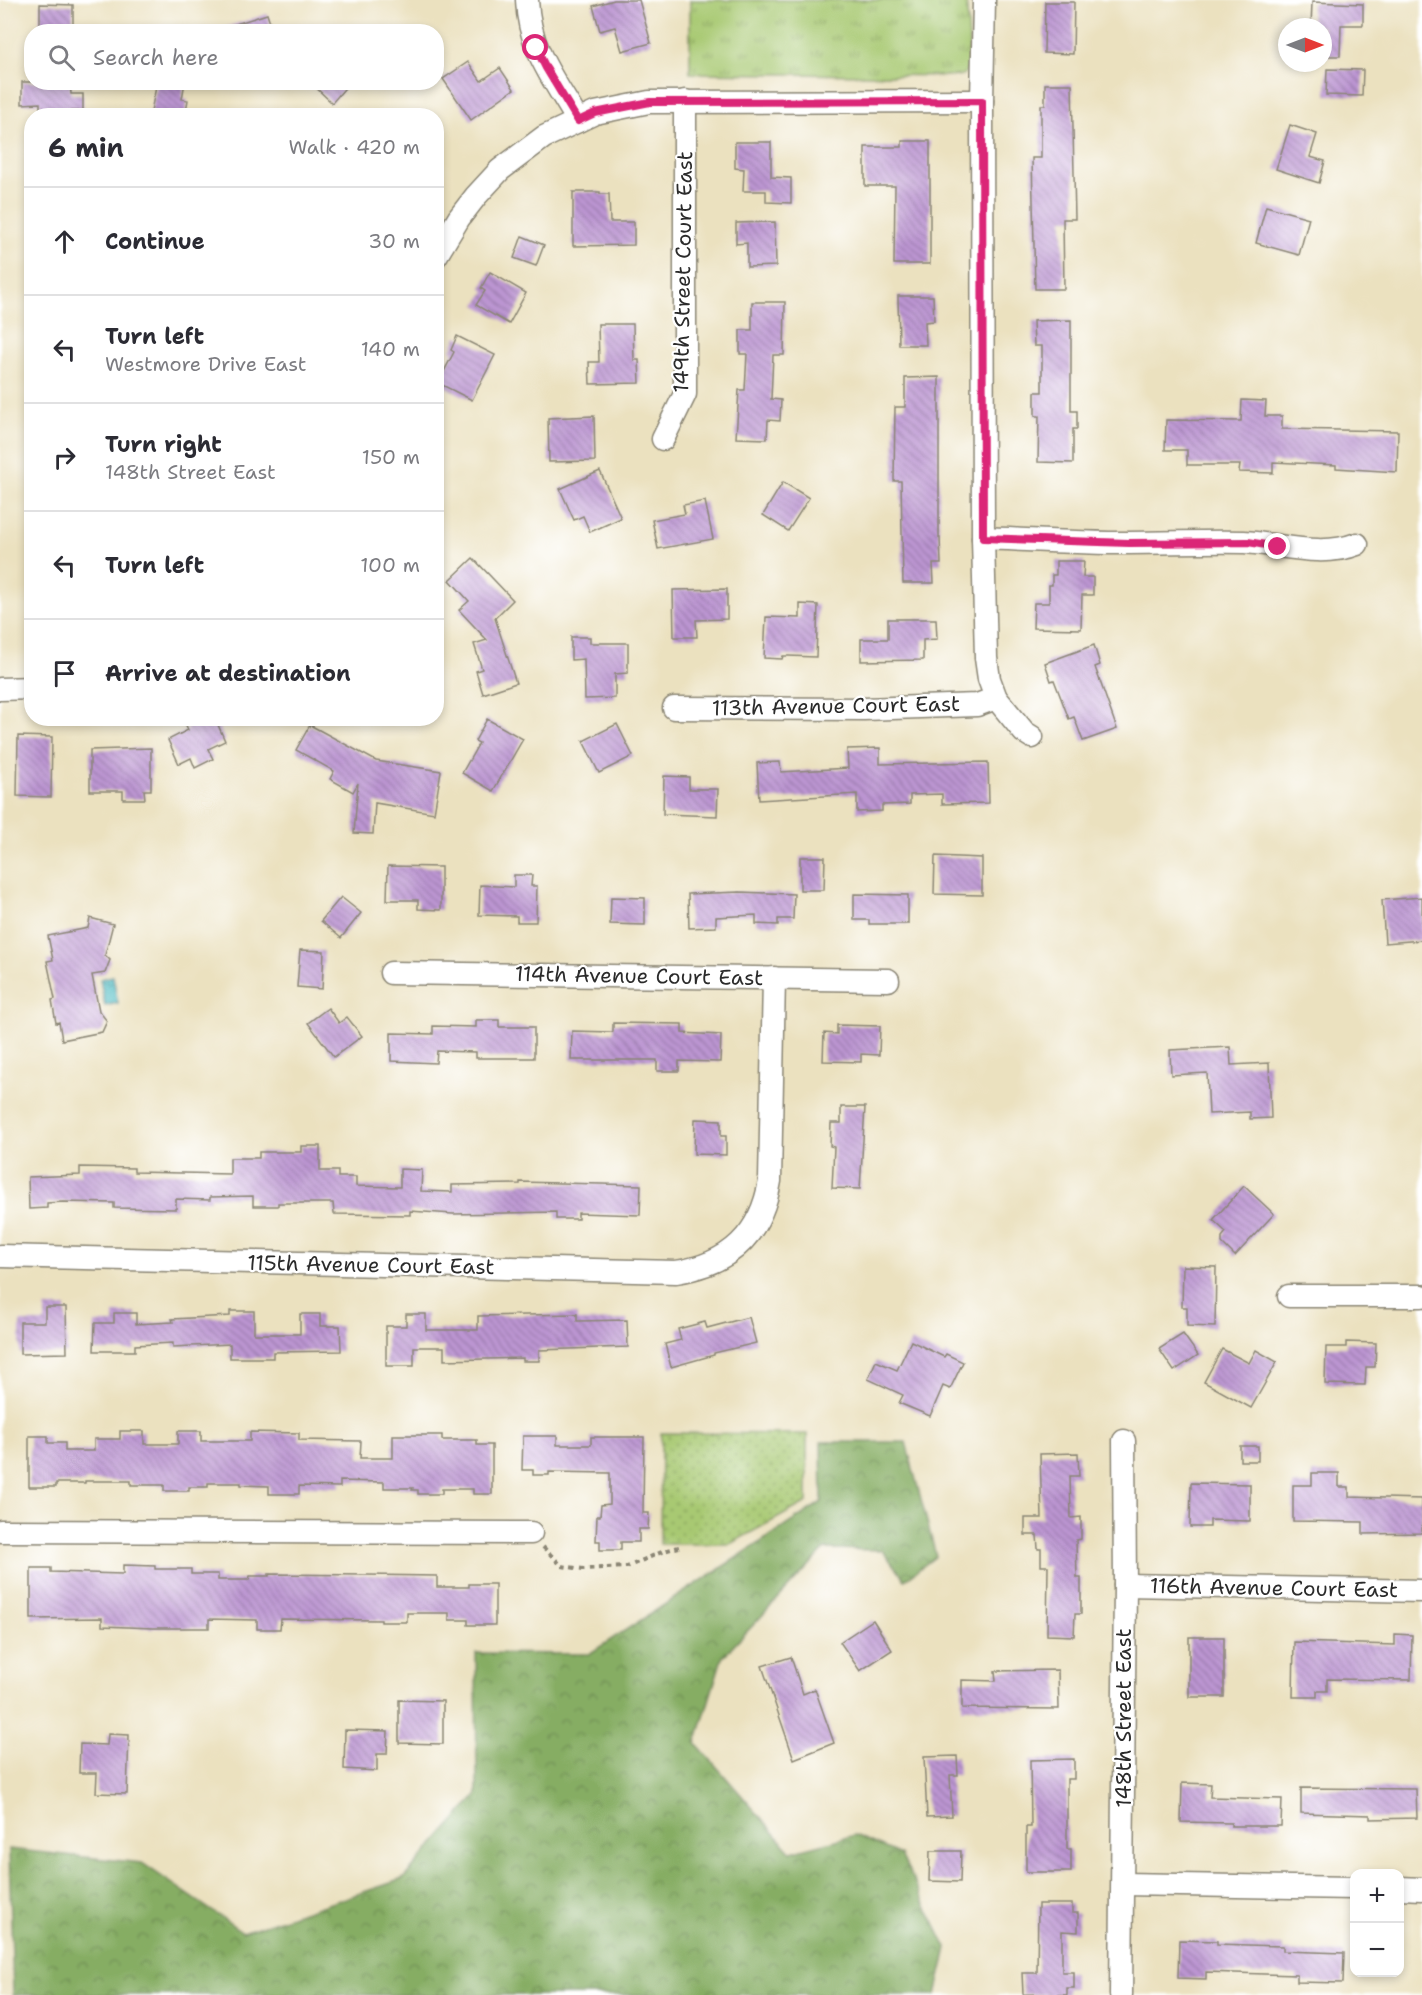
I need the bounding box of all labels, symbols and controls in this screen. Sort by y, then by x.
north arrow [1278,18,1332,72]
search box [24,24,444,90]
route start [522,34,548,60]
icon: search [45,41,78,74]
text: Search here [93,43,219,72]
text: 6 min [48,130,124,165]
text: Walk · 420 m [288,134,420,160]
street label: 149th Street Court East [667,151,699,393]
icon: ahead [48,225,81,258]
text: Continue [105,227,205,256]
text: 30 m [368,228,420,254]
text: Turn left [105,322,204,351]
icon: left [48,333,81,366]
text: 140 m [361,336,420,362]
text: Westmore Drive East [105,351,307,377]
text: Turn right [105,430,222,459]
icon: right [48,441,81,474]
text: 150 m [362,444,420,470]
text: 148th Street East [105,459,276,485]
route end [1264,533,1290,559]
icon: left [48,549,81,582]
text: Turn left [105,551,204,580]
text: 100 m [360,552,420,578]
icon: arrive [48,657,81,690]
text: Arrive at destination [105,659,351,688]
street label: 113th Avenue Court East [712,690,960,722]
street label: 114th Avenue Court East [515,960,763,992]
street label: 115th Avenue Court East [247,1249,495,1281]
street label: 116th Avenue Court East [1150,1572,1398,1604]
street label: 148th Street East [1110,1628,1138,1808]
map controls [1350,1869,1404,1977]
button: + [1350,1869,1404,1923]
button: − [1350,1923,1404,1977]

